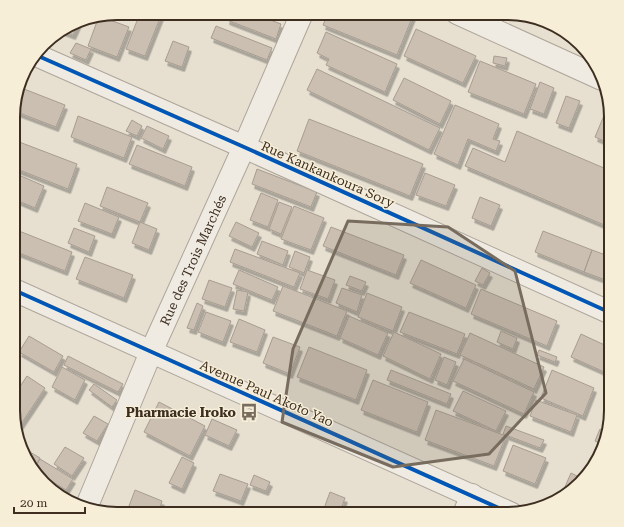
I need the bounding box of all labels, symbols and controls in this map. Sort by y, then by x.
street label: Rue Kankankoura Sory [259,138,397,211]
street label: Rue des Trois Marchés [157,193,229,328]
street label: Avenue Paul Akoto Yao [198,357,336,430]
bus stop icon: Pharmacie Iroko [239,402,259,422]
place label: Pharmacie Iroko [126,405,236,420]
scale bar [14,489,85,515]
text: 20 m [20,496,47,510]

